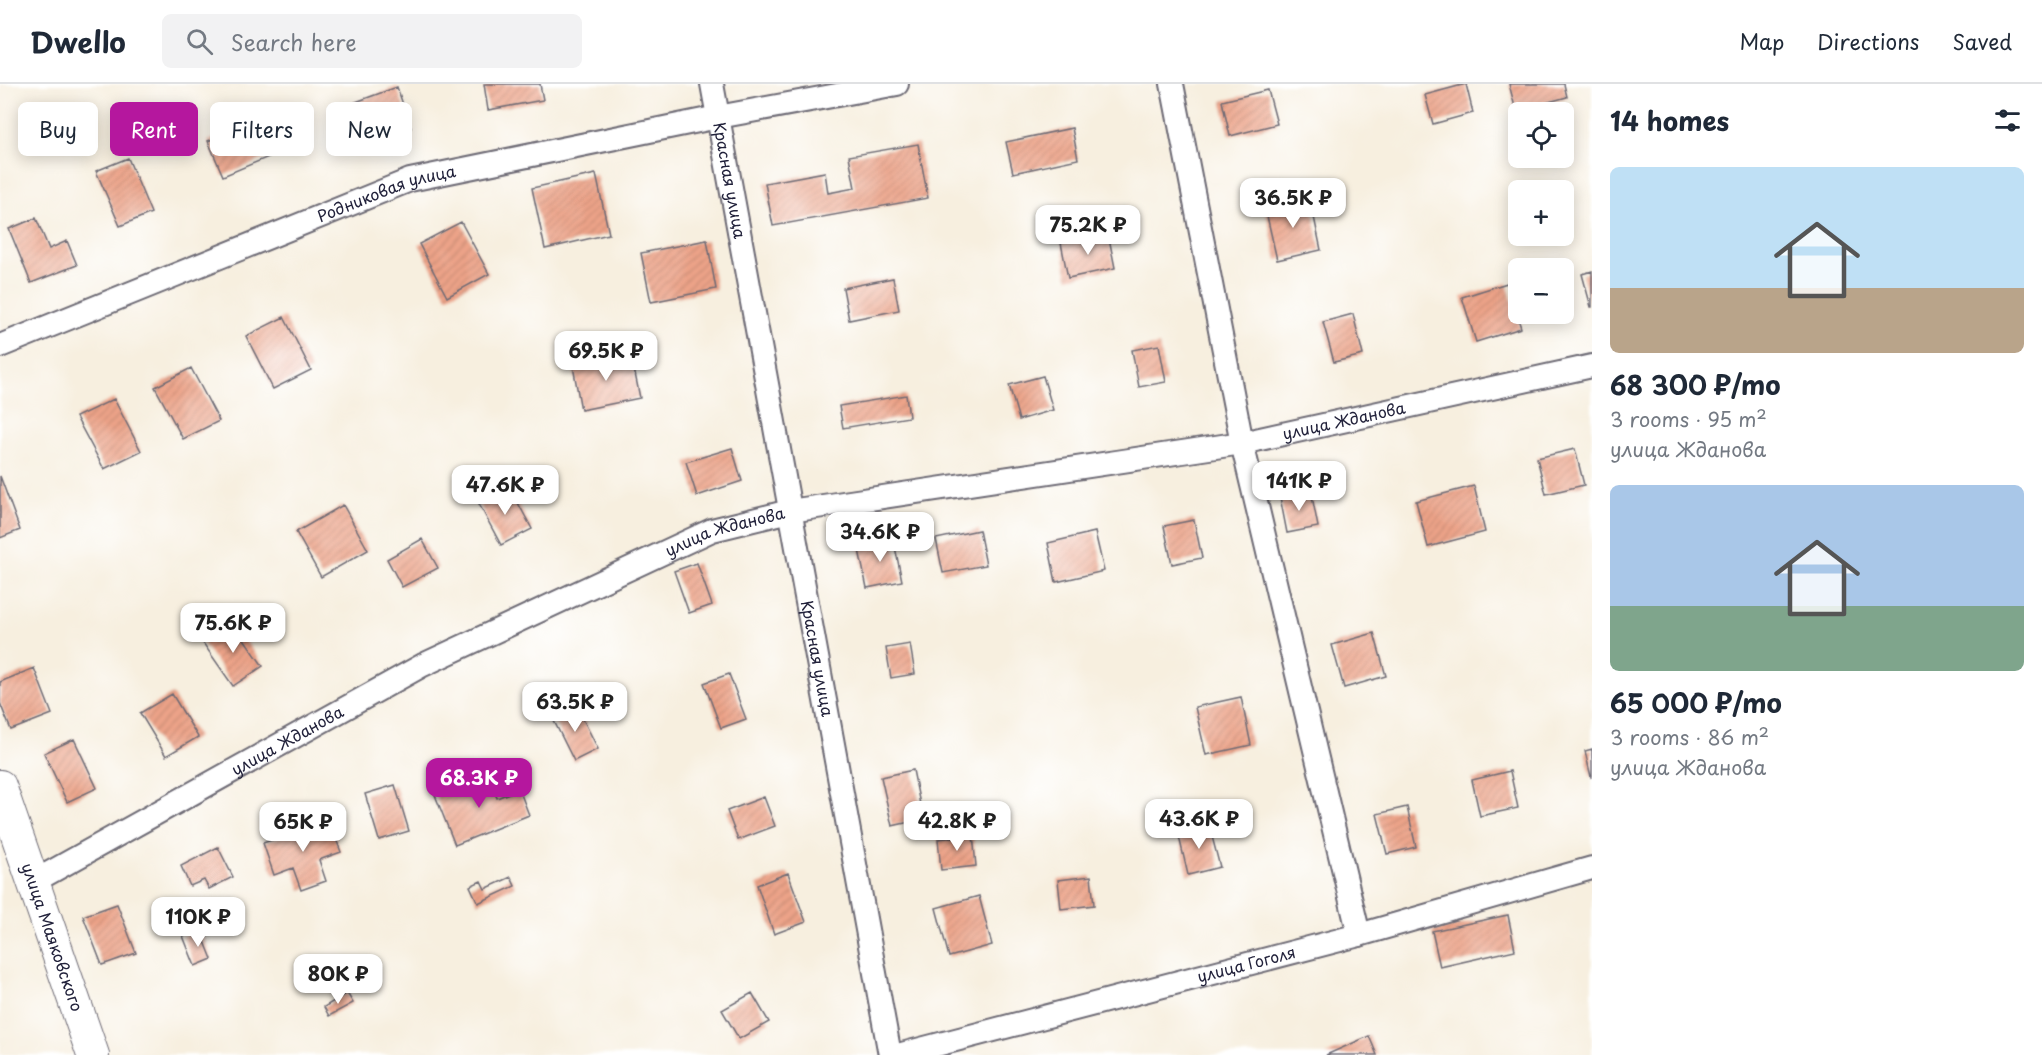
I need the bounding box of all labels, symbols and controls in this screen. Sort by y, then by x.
search box [162,14,582,68]
text: Dwello [30,20,126,63]
icon: search [183,25,216,58]
text: Search here [231,25,357,58]
text: Map [1739,25,1784,57]
text: Directions [1817,25,1919,57]
text: Saved [1952,25,2012,57]
text: 14 homes [1610,101,1729,140]
chip: Buy [18,102,98,156]
chip: Rent [110,102,198,156]
chip: Filters [210,102,314,156]
chip: New [326,102,412,156]
map controls [1508,102,1574,324]
button: locate [1508,102,1574,168]
icon: filters [1991,104,2024,137]
street label: Красная улица [708,120,753,240]
street label: Родниковая улица [313,158,458,227]
pin: 36.5K ₽ [1238,178,1348,229]
button: + [1508,180,1574,246]
text: 36.5K ₽ [1254,182,1332,212]
pin: 75.2K ₽ [1033,205,1143,256]
icon: home [1763,206,1871,314]
text: 75.2K ₽ [1049,209,1127,239]
button: − [1508,258,1574,324]
pin: 69.5K ₽ [551,331,661,382]
text: 69.5K ₽ [568,335,644,365]
text: 68 300 ₽/mo [1610,365,1781,404]
street label: улица Жданова [1280,394,1407,445]
text: 3 rooms · 95 m² [1610,404,1767,434]
text: улица Жданова [1610,434,1766,464]
pin: 141K ₽ [1250,461,1348,512]
pin: 47.6K ₽ [450,465,560,516]
text: 141K ₽ [1266,465,1332,495]
text: 47.6K ₽ [466,469,544,499]
street label: улица Жданова [660,500,787,561]
pin: 34.6K ₽ [825,512,935,563]
text: 34.6K ₽ [840,516,920,546]
icon: home [1763,524,1871,632]
street label: Красная улица [796,598,841,718]
pin: 75.6K ₽ [178,603,288,654]
text: 75.6K ₽ [194,607,272,637]
pin: 63.5K ₽ [520,682,630,733]
text: 65 000 ₽/mo [1610,683,1782,722]
text: 63.5K ₽ [536,686,614,716]
street label: улица Жданова [226,699,347,781]
text: 3 rooms · 86 m² [1610,722,1769,752]
text: улица Жданова [1610,752,1766,782]
pin: 68.3K ₽ [424,758,534,809]
text: 68.3K ₽ [440,762,518,792]
pin: 43.6K ₽ [1144,799,1254,850]
pin: 42.8K ₽ [902,801,1012,852]
pin: 65K ₽ [261,802,345,853]
text: 43.6K ₽ [1159,803,1239,833]
text: 42.8K ₽ [918,805,996,835]
text: 65K ₽ [273,806,333,836]
street label: улица Маяковского [16,859,90,1015]
pin: 110K ₽ [149,897,247,948]
text: 110K ₽ [165,901,231,931]
street label: улица Гоголя [1194,939,1298,988]
pin: 80K ₽ [296,954,380,1005]
text: 80K ₽ [308,958,368,988]

